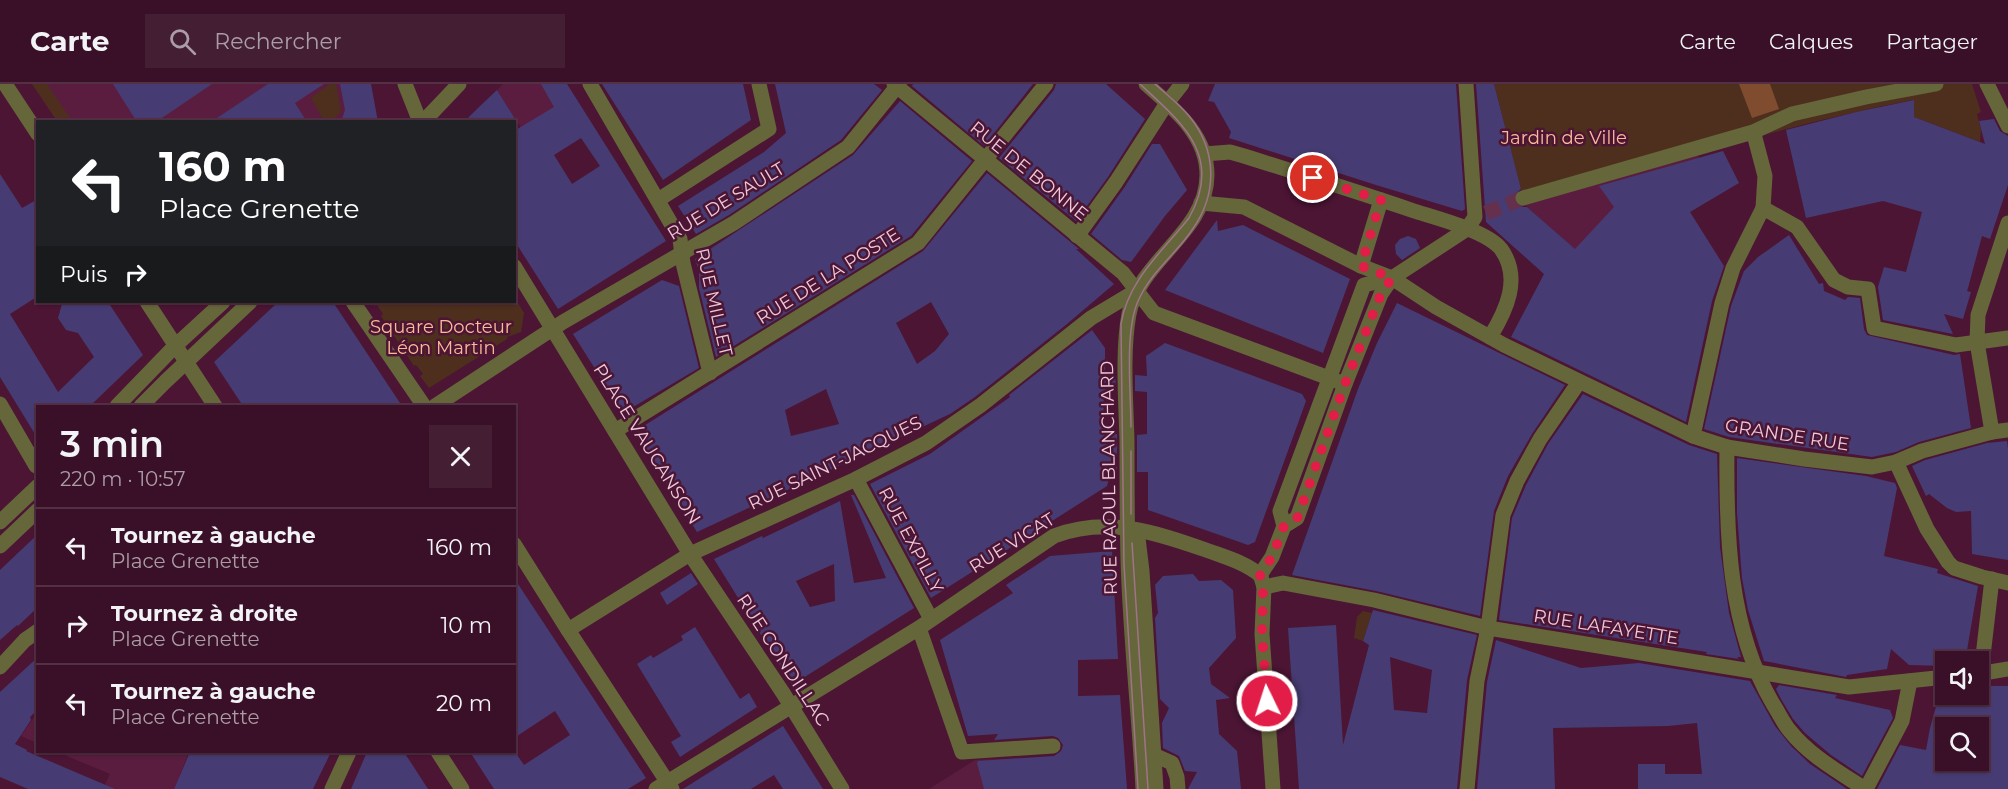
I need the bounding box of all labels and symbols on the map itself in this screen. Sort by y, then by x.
street label: RUE DE BONNE [965,117,1093,225]
park label: Jardin de Ville [1500,127,1627,149]
pin [1287,152,1338,203]
street label: RUE DE SAULT [663,157,789,245]
street label: RUE DE LA POSTE [752,223,904,329]
street label: RUE MILLET [691,246,737,359]
park label: Square Docteur Léon Martin [370,316,512,359]
street label: PLACE VAUCANSON [589,360,705,528]
street label: RUE RAOUL BLANCHARD [1096,361,1122,595]
street label: RUE SAINT-JACQUES [745,411,925,515]
street label: GRANDE RUE [1723,414,1851,456]
street label: RUE EXPILLY [874,483,948,597]
street label: RUE VICAT [965,508,1059,578]
street label: RUE CONDILLAC [732,590,834,730]
street label: RUE LAFAYETTE [1532,605,1680,649]
position arrow [1235,669,1299,733]

